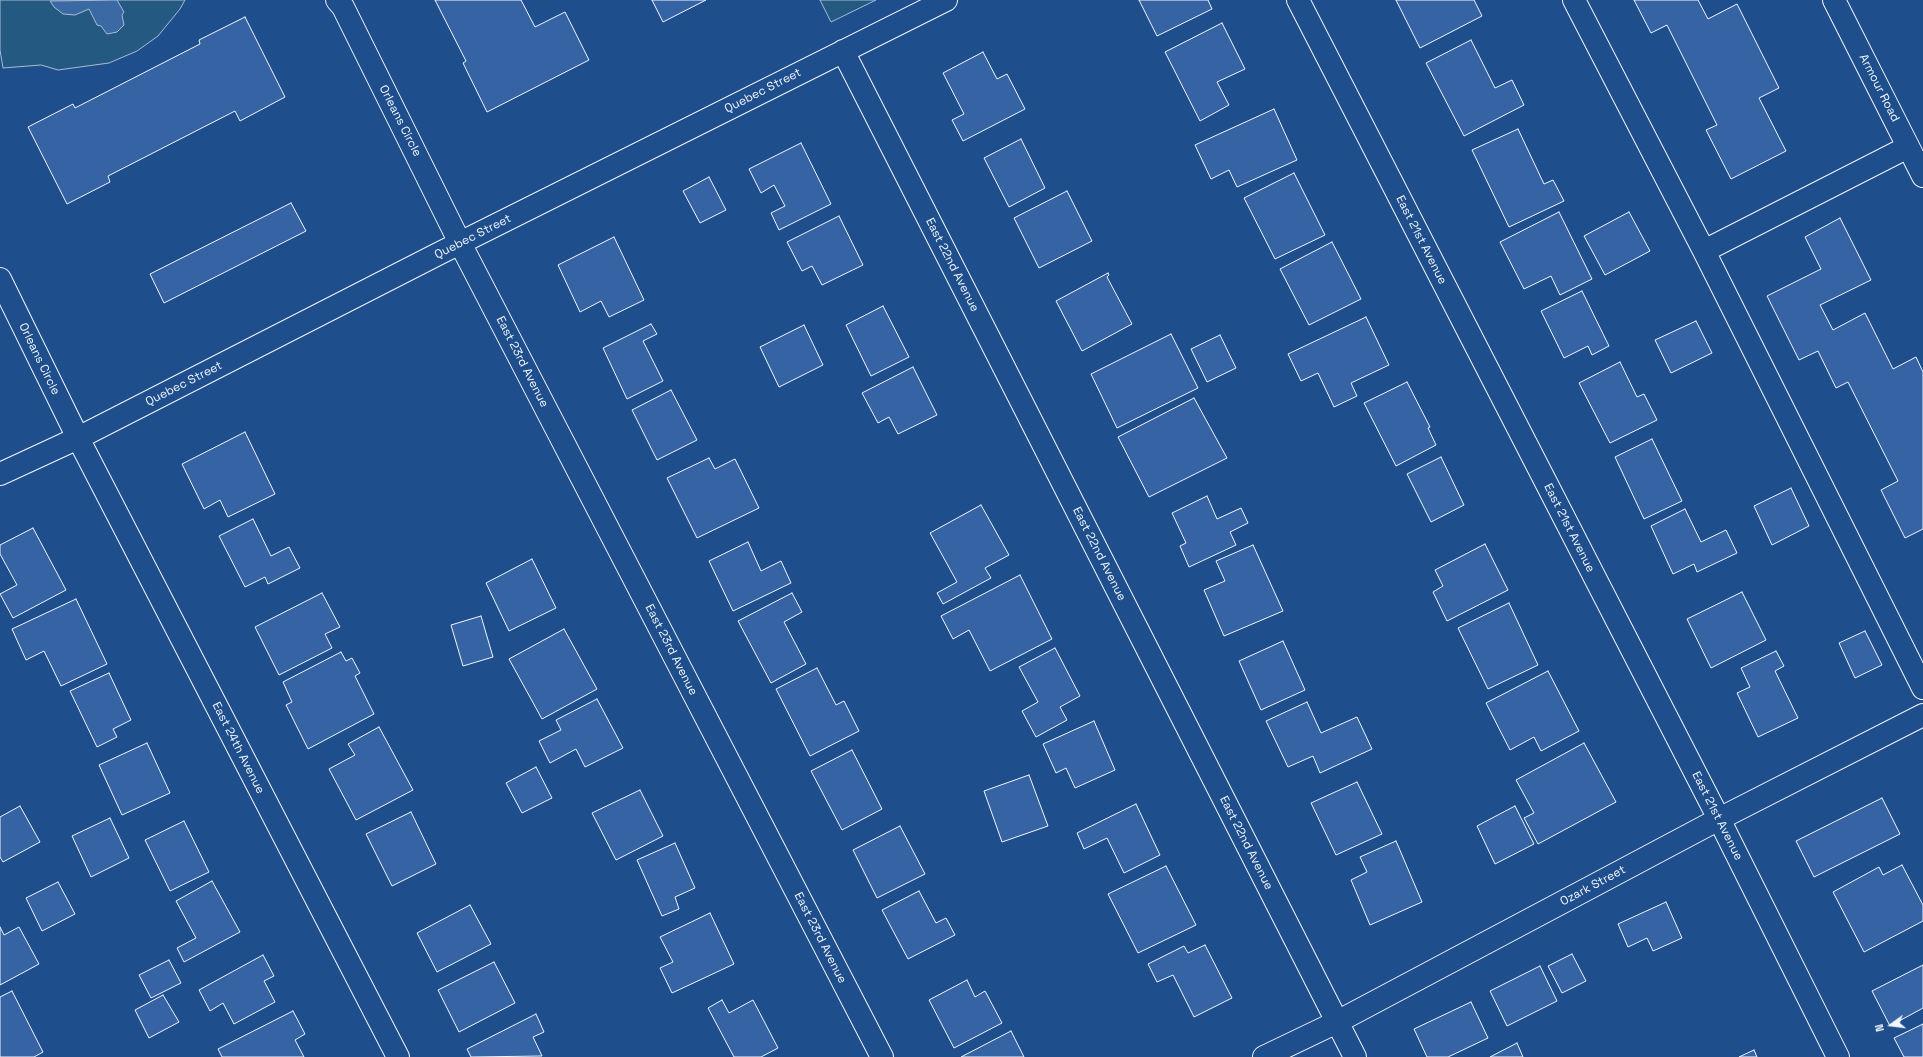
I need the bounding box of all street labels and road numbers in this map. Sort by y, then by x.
street label: Armour Road [1856,52,1902,124]
street label: Quebec Street [722,65,804,117]
street label: Orleans Circle [376,83,424,159]
street label: East 21st Avenue [1392,193,1450,287]
street label: Quebec Street [432,211,514,263]
street label: East 22nd Avenue [922,216,982,314]
street label: East 23rd Avenue [493,314,551,410]
street label: Orleans Circle [15,321,63,397]
street label: Quebec Street [143,358,225,410]
street label: East 21st Avenue [1540,481,1598,575]
street label: East 22nd Avenue [1069,505,1129,603]
street label: East 23rd Avenue [642,602,700,698]
street label: East 24th Avenue [209,700,267,796]
street label: East 21st Avenue [1688,769,1746,863]
street label: East 22nd Avenue [1216,794,1276,892]
street label: Ozark Street [1558,863,1628,909]
street label: East 23rd Avenue [791,890,849,986]

